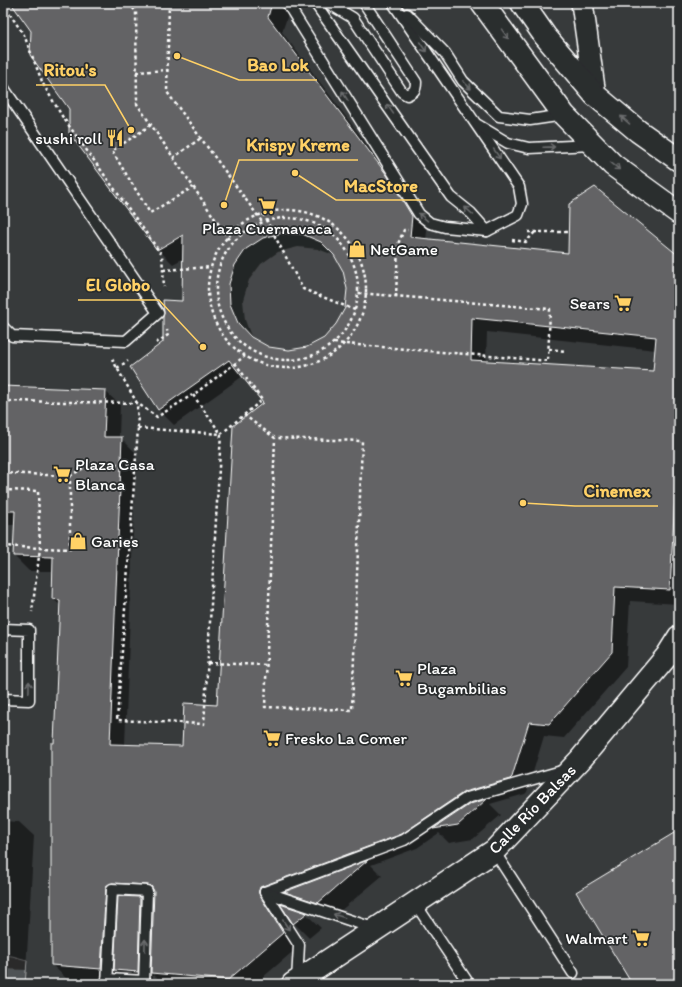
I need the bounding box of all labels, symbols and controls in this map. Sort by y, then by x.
one-way arrow [501,29,509,40]
one-way arrow [419,41,427,52]
callout: Bao Lok [239,50,317,80]
text: Bao Lok [247,54,310,76]
callout: Ritou's [36,55,105,85]
text: Ritou's [44,59,96,81]
one-way arrow [462,80,472,90]
one-way arrow [341,90,349,102]
one-way arrow [386,103,394,114]
one-way arrow [621,116,631,125]
place label: sushi roll [35,128,102,148]
restaurant icon: sushi roll [105,128,125,148]
callout: Krispy Kreme [239,130,358,160]
text: Krispy Kreme [246,134,350,156]
one-way arrow [542,143,555,151]
one-way arrow [493,148,501,159]
one-way arrow [610,162,621,170]
callout: MacStore [336,170,426,200]
text: MacStore [344,175,418,197]
supermarket icon: Plaza Cuernavaca [257,196,277,216]
one-way arrow [464,207,474,216]
one-way arrow [418,212,428,221]
place label: Plaza Cuernavaca [202,218,332,238]
shop icon: NetGame [347,239,367,259]
place label: NetGame [370,239,438,259]
callout: El Globo [78,270,159,300]
text: El Globo [86,274,150,296]
place label: Sears [570,293,610,313]
supermarket icon: Sears [613,293,633,313]
place label: Plaza Casa Blanca [75,454,155,494]
supermarket icon: Plaza Casa Blanca [52,464,72,484]
callout: Cinemex [575,476,658,506]
text: Cinemex [584,480,652,502]
shop icon: Garies [68,531,88,551]
place label: Garies [91,531,138,551]
place label: Plaza Bugambilias [417,658,506,698]
supermarket icon: Plaza Bugambilias [394,668,414,688]
one-way arrow [25,681,33,694]
supermarket icon: Fresko La Comer [262,728,282,748]
place label: Fresko La Comer [285,728,407,748]
street label: Calle Río Balsas [484,760,580,858]
one-way arrow [334,912,346,920]
one-way arrow [282,919,290,930]
place label: Walmart [565,928,628,948]
supermarket icon: Walmart [631,928,651,948]
one-way arrow [142,939,149,952]

